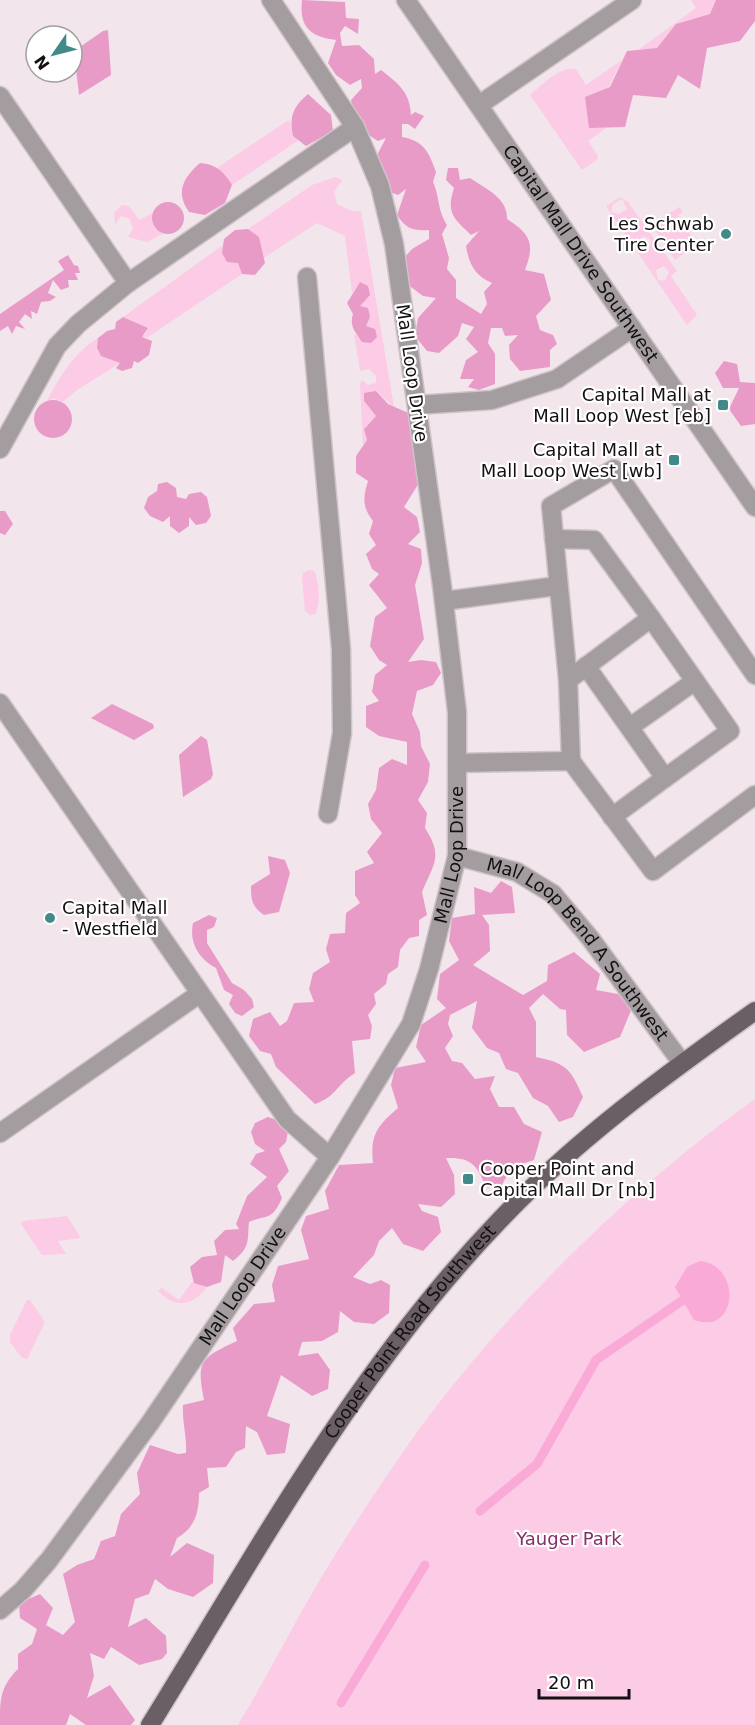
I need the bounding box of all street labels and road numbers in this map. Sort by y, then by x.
street label: Capital Mall Drive Southwest [499,141,663,366]
street label: Mall Loop Drive [392,303,433,443]
street label: Mall Loop Drive [430,786,468,926]
street label: Mall Loop Bend A Southwest [484,853,673,1045]
street label: Cooper Point Road Southwest [320,1220,500,1443]
street label: Mall Loop Drive [195,1222,290,1349]

